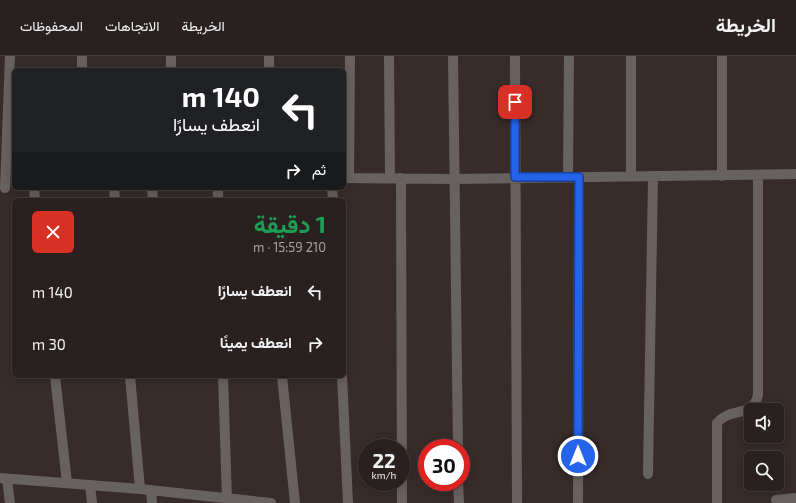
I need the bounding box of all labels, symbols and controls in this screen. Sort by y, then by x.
text: الخريطة [716,13,776,36]
text: المحفوظات [20,17,83,34]
text: الاتجاهات [105,17,159,34]
text: الخريطة [181,17,225,34]
text: 140 m [182,79,260,113]
icon: left [274,84,326,136]
pin [498,85,532,119]
icon: arrive [504,91,526,113]
text: انعطف يسارًا [173,113,260,135]
icon: right [282,160,304,182]
text: ثم [312,160,326,178]
text: 1 دقيقة [254,209,326,238]
button: close [32,211,74,253]
text: 210 m · 15:59 [253,239,326,255]
text: انعطف يسارًا [218,281,292,299]
icon: left [304,281,326,303]
text: 140 m [32,283,73,301]
text: انعطف يمينًا [220,333,292,351]
icon: right [304,333,326,355]
text: 30 m [32,335,66,353]
map controls [744,403,784,491]
button: sound [744,403,784,443]
position arrow [557,435,599,477]
speed limit sign: 30 [418,439,470,491]
text: 22 [372,448,396,472]
button: search [744,451,784,491]
text: km/h [372,469,396,481]

